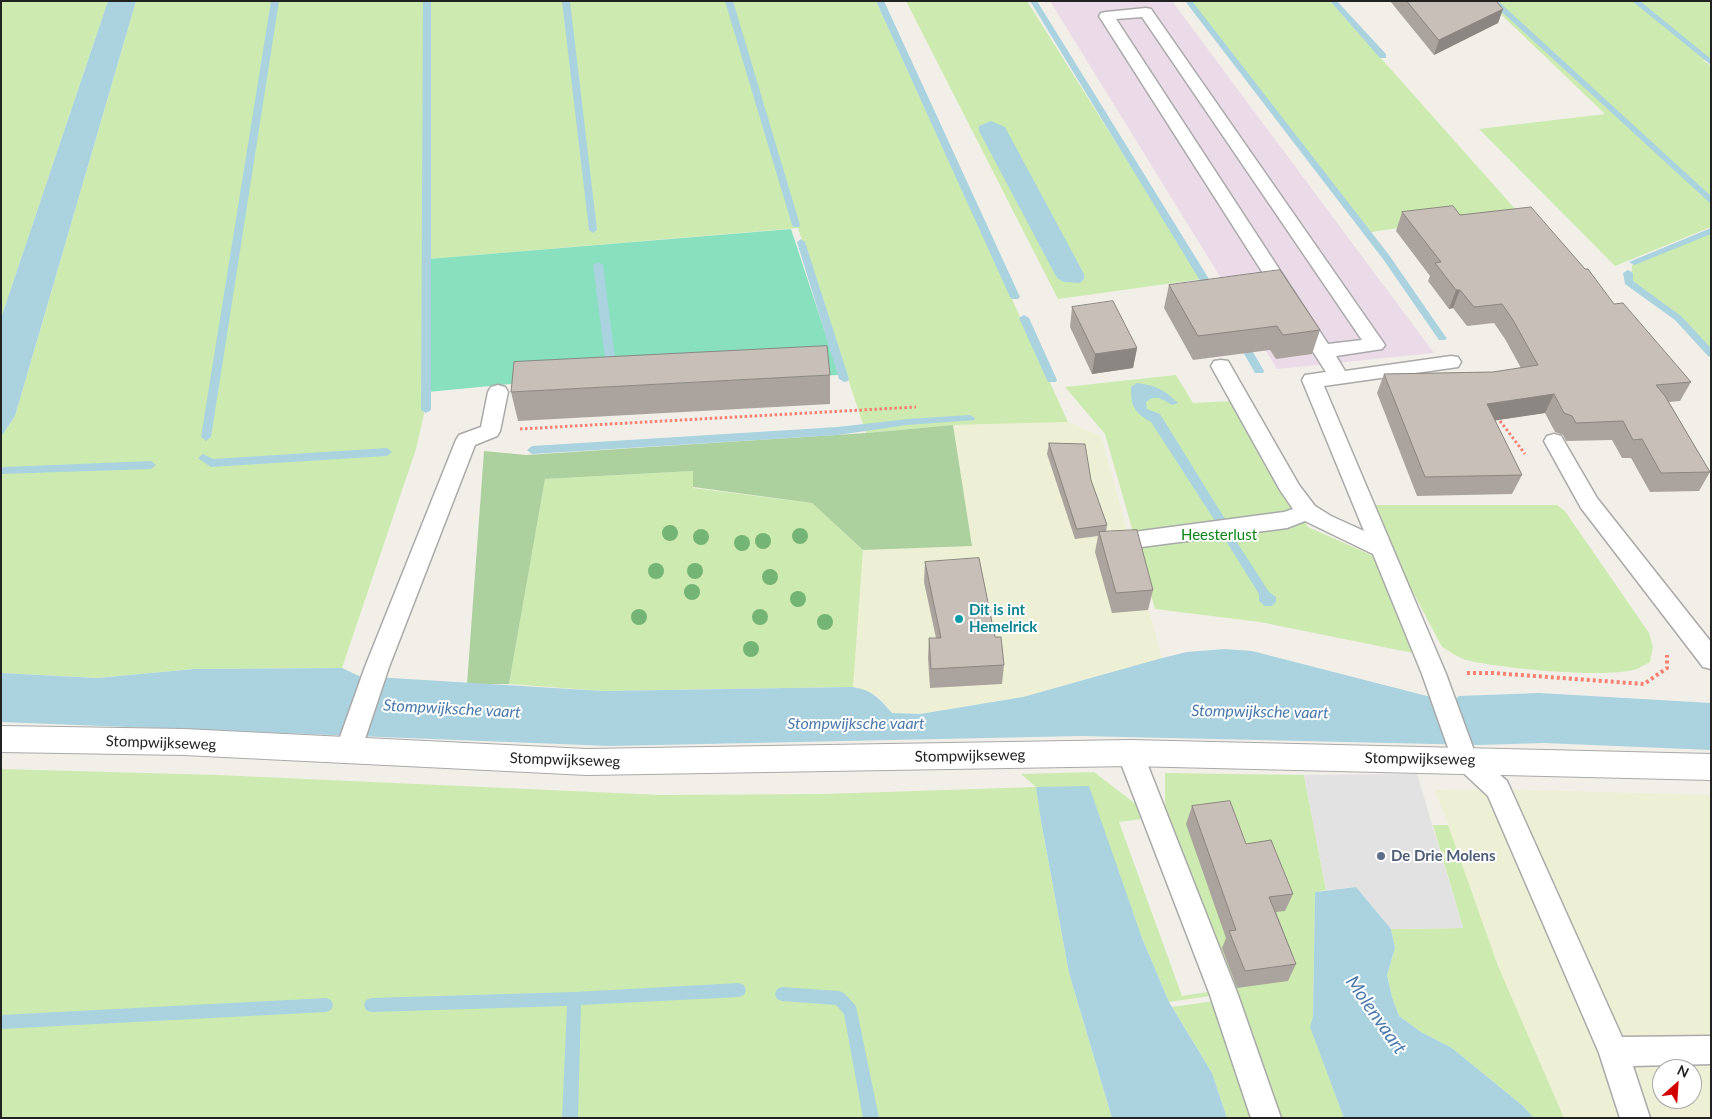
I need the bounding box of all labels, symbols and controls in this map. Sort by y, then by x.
park label: Heesterlust [1181,526,1257,544]
place label: Dit is int Hemelrick [969,601,1037,636]
marker: Dit is int Hemelrick [953,613,965,625]
water label: Stompwijksche vaart [383,696,521,722]
water label: Stompwijksche vaart [1191,701,1329,723]
water label: Stompwijksche vaart [787,714,925,734]
street label: Stompwijkseweg [105,732,217,754]
street label: Stompwijkseweg [915,746,1025,766]
street label: Stompwijkseweg [509,749,621,771]
street label: Stompwijkseweg [1365,749,1475,769]
place label: De Drie Molens [1391,847,1496,865]
marker: De Drie Molens [1375,850,1387,862]
water label: Molenvaart [1341,971,1411,1059]
north arrow [1652,1059,1702,1109]
text: N [1675,1061,1692,1081]

